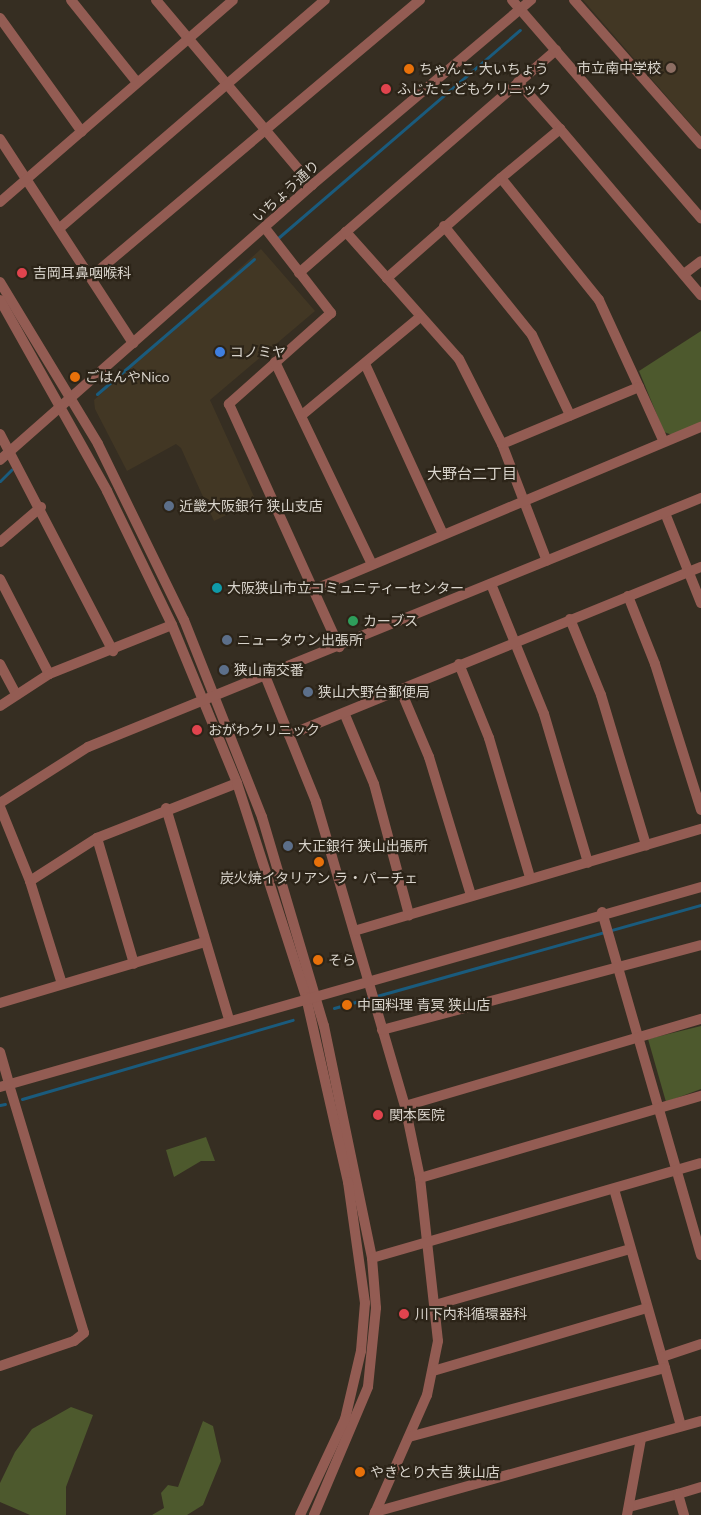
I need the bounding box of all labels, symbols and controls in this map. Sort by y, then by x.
place label: 市立南中学校 [577,60,661,76]
place label: ちゃんこ 大いちょう [419,61,549,77]
marker: 市立南中学校 [665,62,677,74]
marker: ちゃんこ 大いちょう [403,63,415,75]
place label: ふじたこどもクリニック [397,81,551,97]
marker: ふじたこどもクリニック [379,82,393,96]
street label: いちょう通り [249,157,323,225]
place label: 吉岡耳鼻咽喉科 [33,265,131,281]
marker: 吉岡耳鼻咽喉科 [15,266,29,280]
place label: コノミヤ [230,344,286,360]
marker: コノミヤ [214,346,226,358]
place label: ごはんやNico [85,369,170,385]
marker: ごはんやNico [69,371,81,383]
district label: 大野台二丁目 [427,465,517,483]
place label: 近畿大阪銀行 狭山支店 [179,498,323,514]
marker: 近畿大阪銀行 狭山支店 [163,500,175,512]
place label: 大阪狭山市立コミュニティーセンター [227,580,465,596]
marker: 大阪狭山市立コミュニティーセンター [211,582,223,594]
place label: カーブス [363,613,419,629]
marker: カーブス [347,615,359,627]
place label: ニュータウン出張所 [237,632,363,648]
marker: ニュータウン出張所 [221,634,233,646]
place label: 狭山南交番 [234,662,304,678]
marker: 狭山南交番 [218,664,230,676]
place label: 狭山大野台郵便局 [318,684,430,700]
marker: 狭山大野台郵便局 [302,686,314,698]
place label: おがわクリニック [208,722,320,738]
marker: おがわクリニック [190,723,204,737]
place label: 大正銀行 狭山出張所 [298,838,428,854]
marker: 大正銀行 狭山出張所 [282,840,294,852]
marker: 炭火焼イタリアン ラ・パーチェ [313,856,325,868]
place label: 炭火焼イタリアン ラ・パーチェ [219,870,419,886]
place label: そら [328,952,356,968]
marker: そら [312,954,324,966]
place label: 中国料理 青冥 狭山店 [357,997,490,1013]
marker: 中国料理 青冥 狭山店 [341,999,353,1011]
place label: 関本医院 [389,1107,445,1123]
marker: 関本医院 [371,1108,385,1122]
place label: 川下内科循環器科 [415,1306,527,1322]
marker: 川下内科循環器科 [397,1307,411,1321]
place label: やきとり大吉 狭山店 [370,1464,500,1480]
marker: やきとり大吉 狭山店 [354,1466,366,1478]

